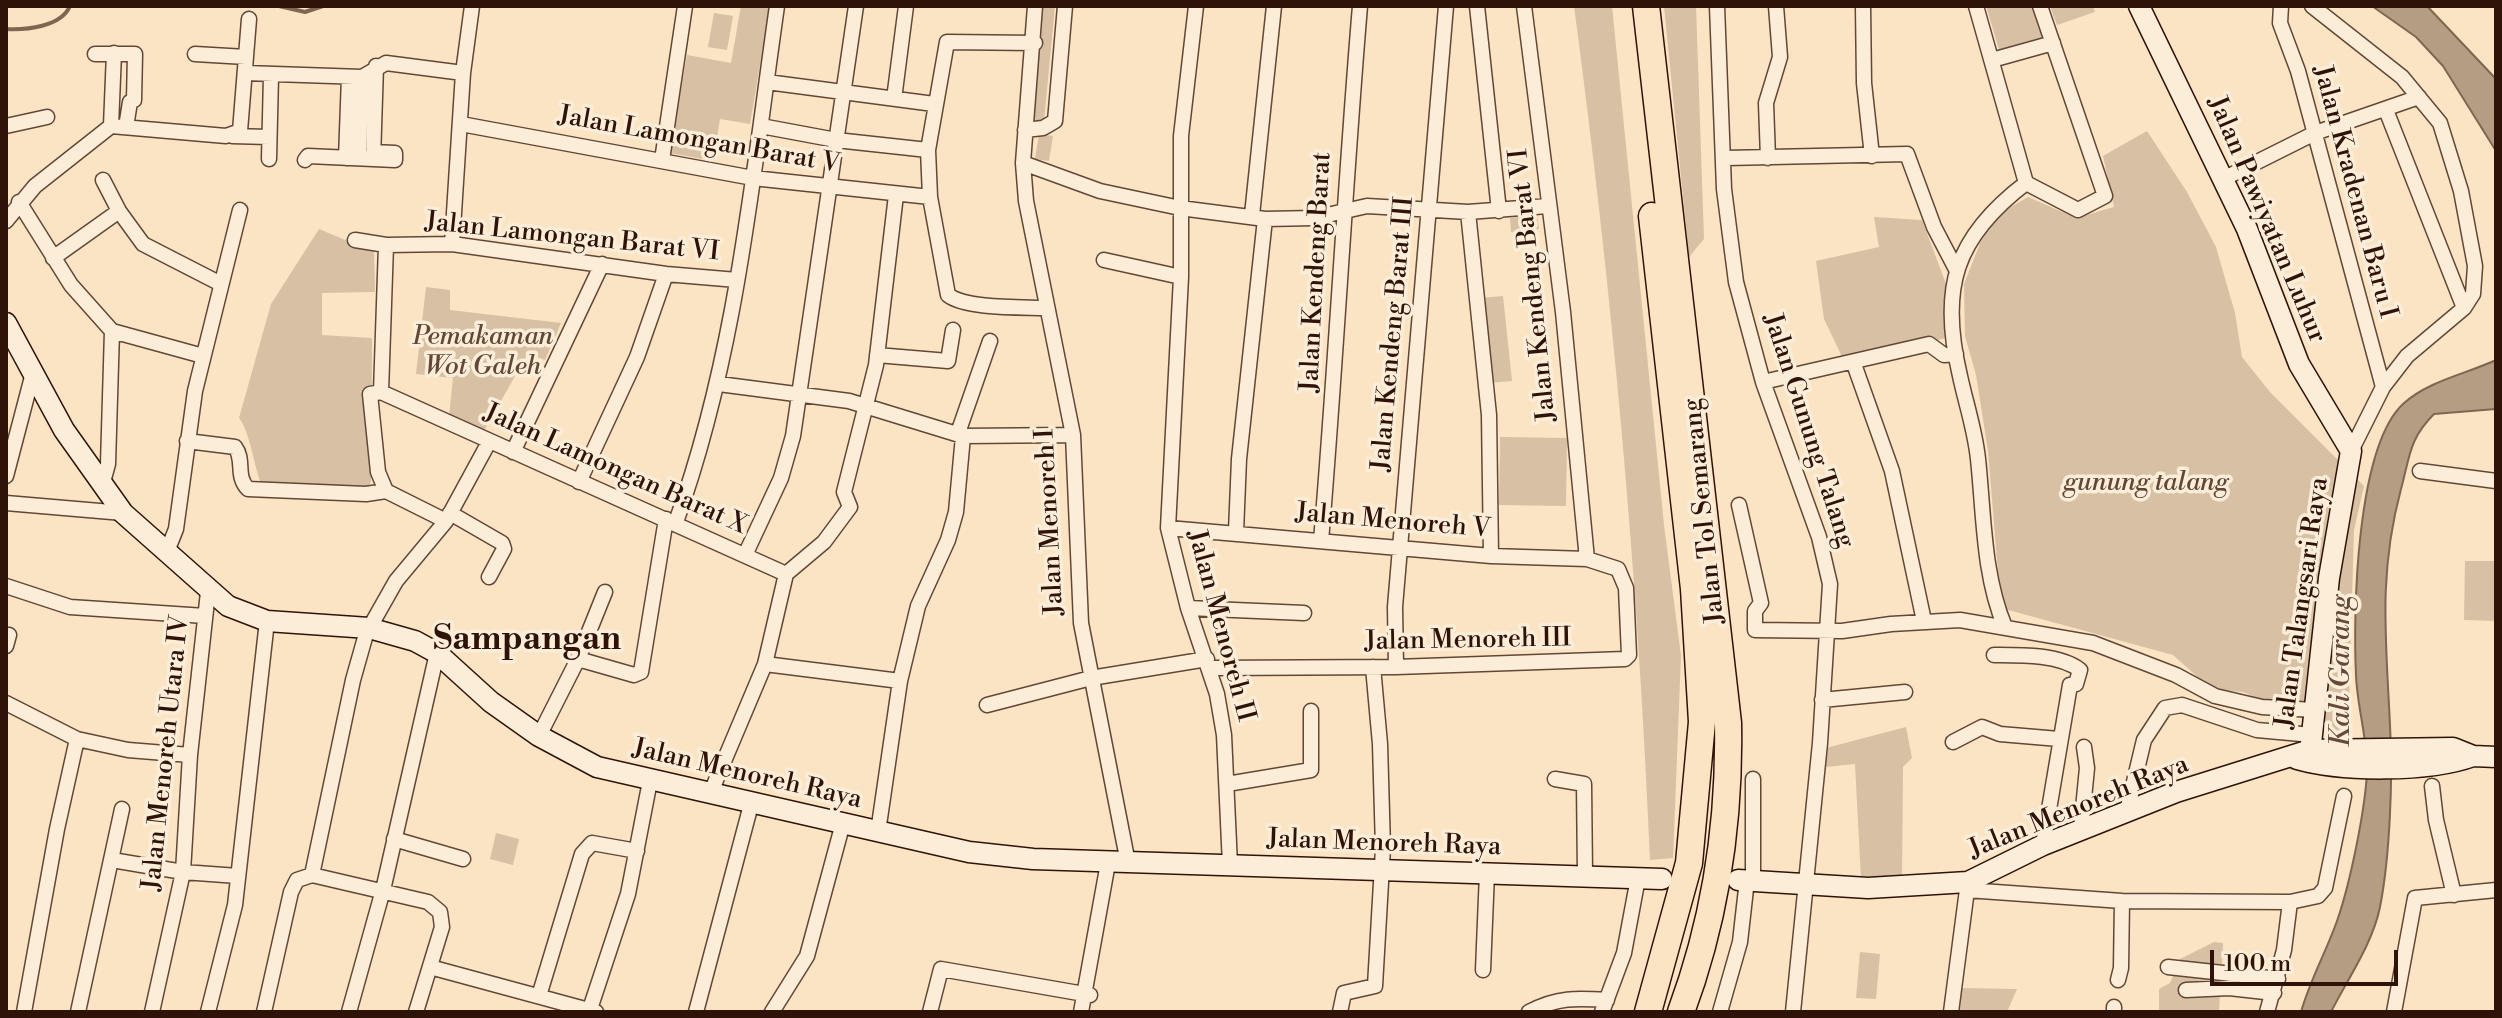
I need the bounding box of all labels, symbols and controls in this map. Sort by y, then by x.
street label: Jalan Kradenan Baru I [2305,62,2403,322]
street label: Jalan Pawiyatan Luhur [2200,92,2332,348]
street label: Jalan Lamongan Barat V [556,101,842,181]
street label: Jalan Kendeng Barat VI [1504,147,1564,423]
street label: Jalan Kendeng Barat [1295,151,1339,393]
street label: Jalan Kendeng Barat III [1366,195,1422,473]
street label: Jalan Lamongan Barat VI [424,207,720,269]
street label: Jalan Gunung Talang [1755,310,1861,552]
park label: Pemakaman Wot Galeh [413,322,553,384]
street label: Jalan Tol Semarang [1678,397,1732,625]
street label: Jalan Lamongan Barat X [479,398,751,542]
street label: Jalan Menoreh I [1031,428,1071,616]
park label: gunung talang [2064,468,2228,500]
street label: Jalan Talangsari Raya [2270,476,2336,730]
street label: Jalan Menoreh V [1294,498,1492,546]
street label: Jalan Menoreh II [1179,527,1261,725]
water label: Kali Garang [2325,595,2359,747]
street label: Jalan Menoreh Utara IV [137,614,197,892]
district label: Sampangan [433,621,621,661]
street label: Jalan Menoreh III [1364,624,1572,658]
street label: Jalan Menoreh Raya [629,733,865,817]
street label: Jalan Menoreh Raya [1965,750,2193,866]
street label: Jalan Menoreh Raya [1266,824,1502,864]
scale bar [2214,934,2402,984]
text: 100 m [2224,949,2291,979]

